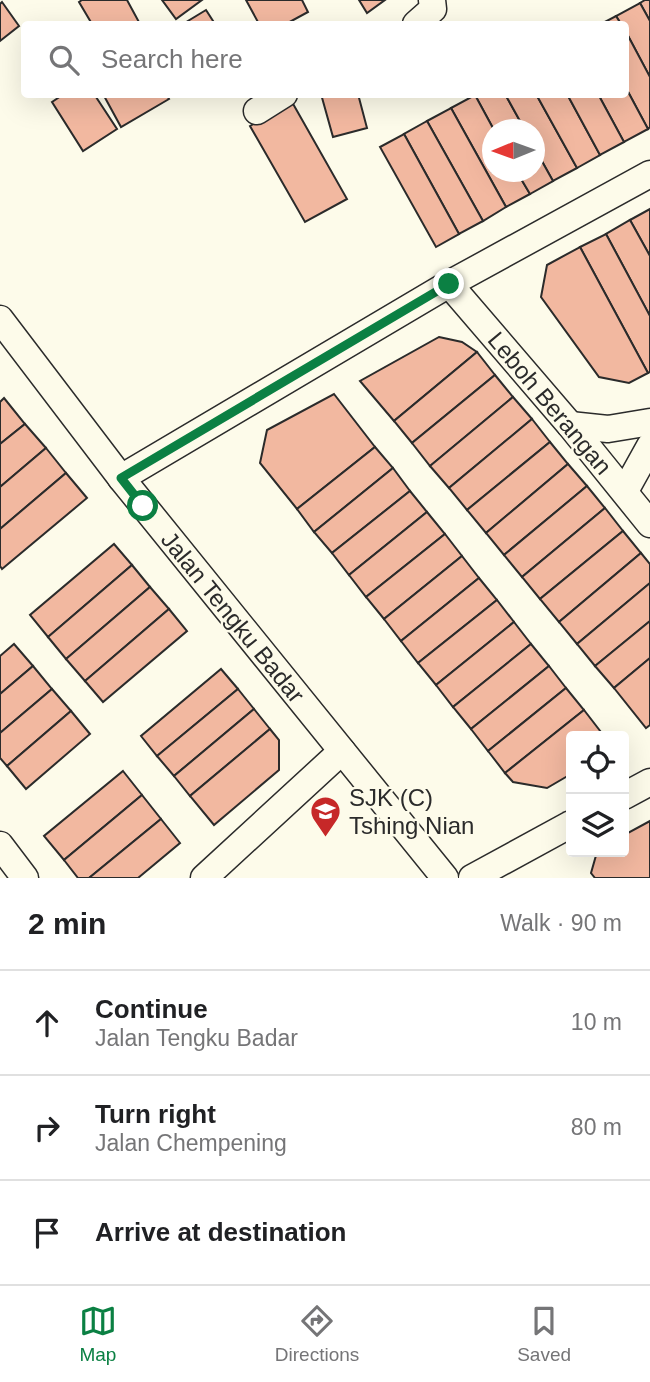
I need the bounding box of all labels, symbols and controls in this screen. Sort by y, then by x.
search box [21,21,629,98]
icon: search [45,41,83,79]
text: Search here [101,44,243,74]
north arrow [482,119,545,182]
route end [433,268,464,299]
street label: Leboh Berangan [483,326,617,480]
route start [127,490,158,521]
street label: Jalan Tengku Badar [156,526,310,708]
map controls [566,731,629,857]
button: locate [566,731,629,794]
place label: SJK (C) Tshing Nian [349,784,474,839]
school or university icon: SJK (C) Tshing Nian [309,794,343,838]
button: layers [566,794,629,857]
text: 2 min [28,907,106,940]
text: Walk · 90 m [500,910,622,936]
text: Continue [95,994,208,1024]
icon: ahead [28,1004,66,1042]
text: 10 m [571,1009,622,1035]
text: Jalan Tengku Badar [95,1025,298,1051]
text: Turn right [95,1099,216,1129]
icon: right [28,1109,66,1147]
text: 80 m [571,1114,622,1140]
text: Jalan Chempening [95,1130,287,1156]
icon: arrive [28,1214,66,1252]
text: Arrive at destination [95,1217,346,1247]
tab: Map [79,1302,117,1366]
tab: Directions [275,1302,359,1366]
tab: Saved [517,1302,571,1366]

